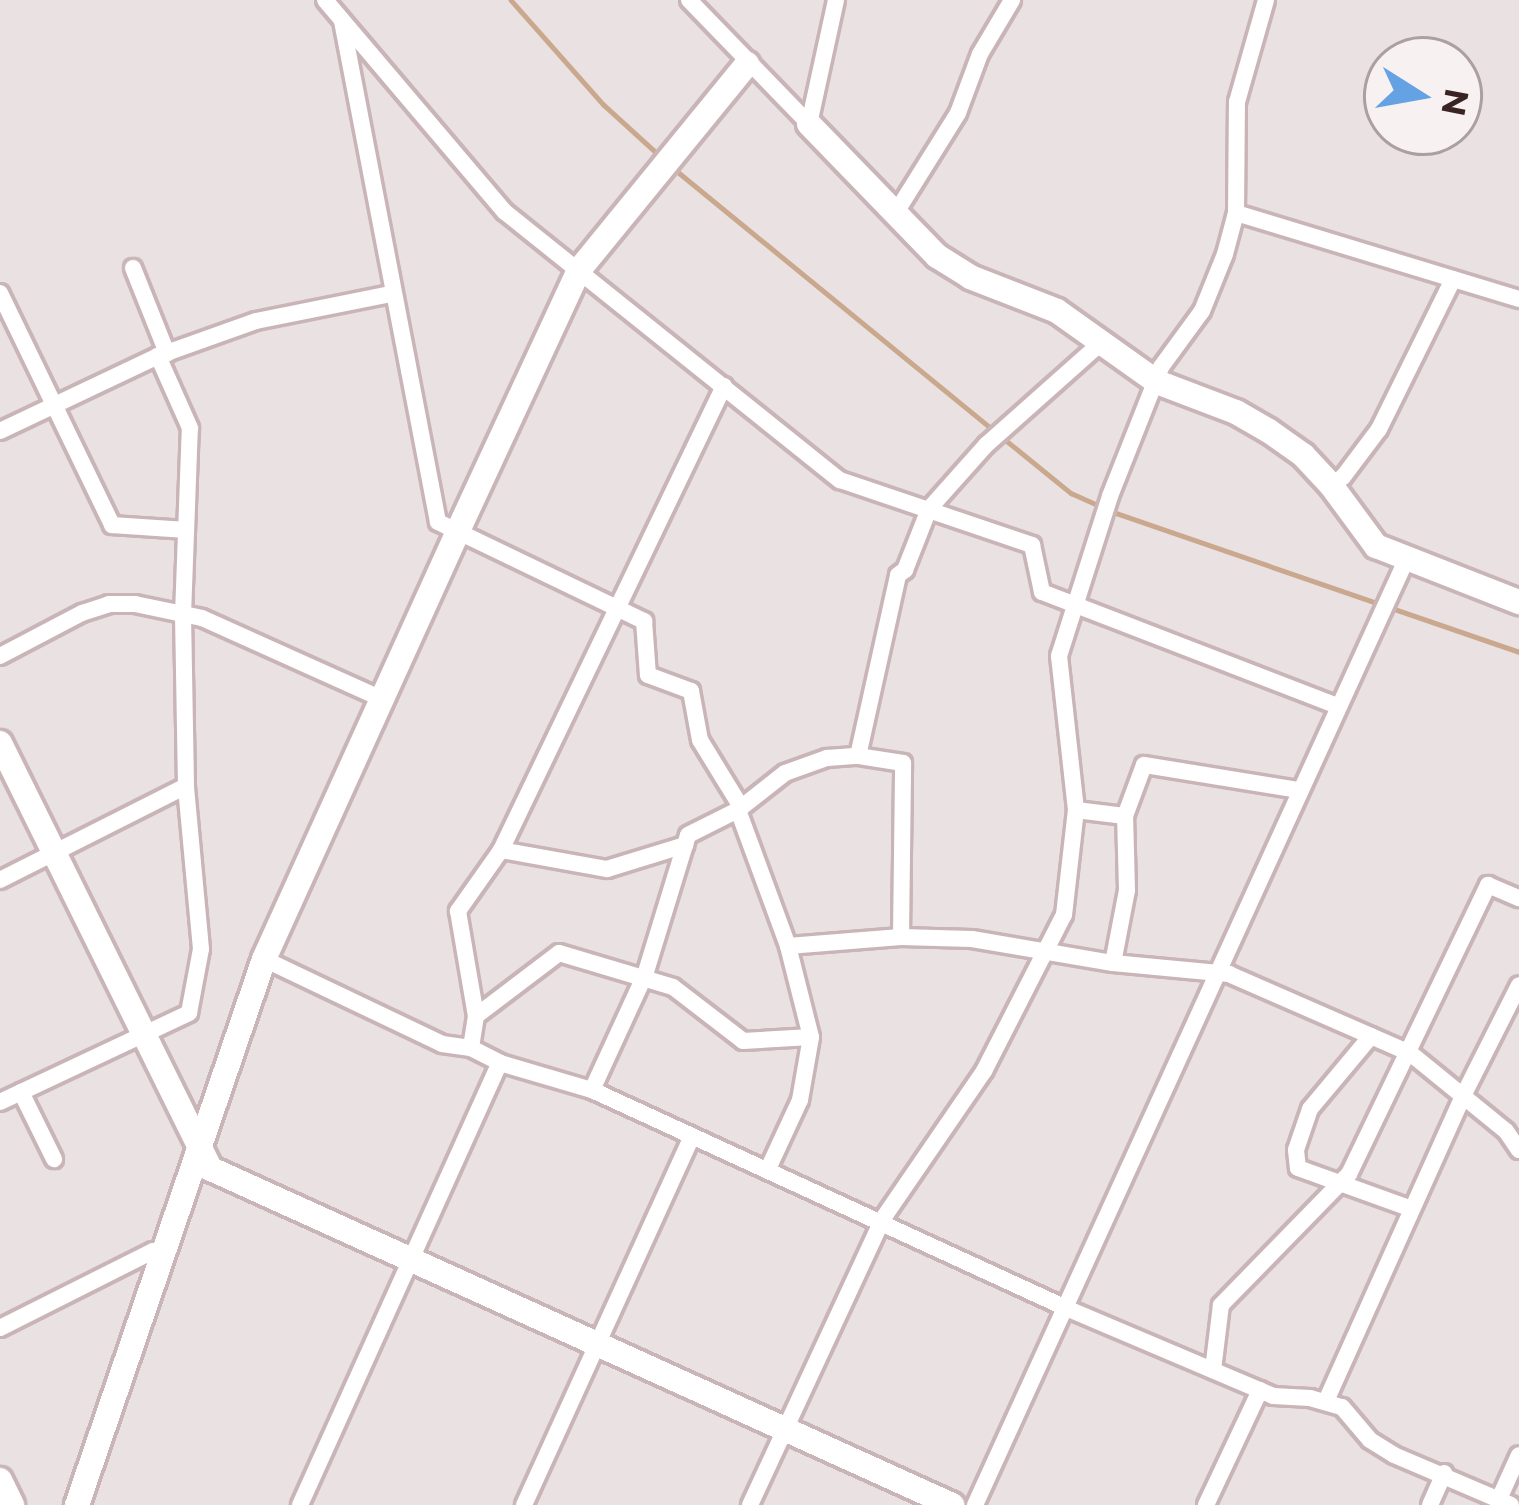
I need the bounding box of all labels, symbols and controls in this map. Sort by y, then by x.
north arrow [1363,36,1483,156]
text: N [1433,85,1478,119]

